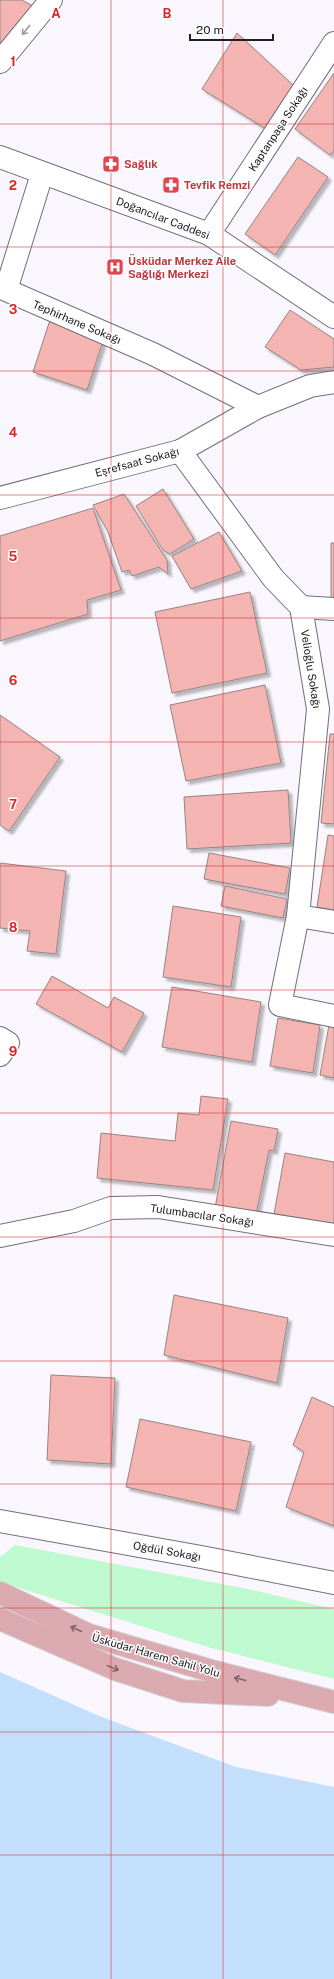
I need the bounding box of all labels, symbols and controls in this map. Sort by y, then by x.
text: A [51,6,61,21]
text: B [163,6,172,21]
scale bar [190,16,273,42]
text: 20 m [196,23,224,37]
one-way arrow [22,25,30,36]
text: 1 [10,54,16,69]
street label: Kaptanpaşa Sokağı [246,84,311,174]
pharmacy icon: Sağlık [101,154,121,174]
place label: Sağlık [124,158,158,170]
pharmacy icon: Tevfik Remzi [161,175,181,195]
text: 2 [9,178,17,193]
place label: Tevfik Remzi [184,179,250,191]
street label: Doğancılar Caddesi [115,195,211,241]
place label: Üsküdar Merkez Aile Sağlığı Merkezi [128,253,236,280]
hospital icon: Üsküdar Merkez Aile Sağlığı Merkezi [105,257,125,277]
street label: Tephirhane Sokağı [31,298,123,346]
text: 3 [9,302,18,317]
text: 4 [9,425,18,440]
street label: Eşrefsaat Sokağı [94,445,181,480]
text: 5 [9,549,18,564]
street label: Velioğlu Sokağı [299,629,323,709]
text: 6 [9,673,18,688]
text: 7 [9,797,17,812]
text: 8 [9,920,18,935]
text: 9 [9,1044,17,1059]
street label: Tulumbacılar Sokağı [150,1202,254,1228]
street label: Oğdül Sokağı [132,1539,202,1563]
one-way arrow [70,1625,82,1632]
street label: Üsküdar Harem Sahil Yolu [91,1630,222,1679]
one-way arrow [106,1665,118,1672]
one-way arrow [234,1674,247,1682]

